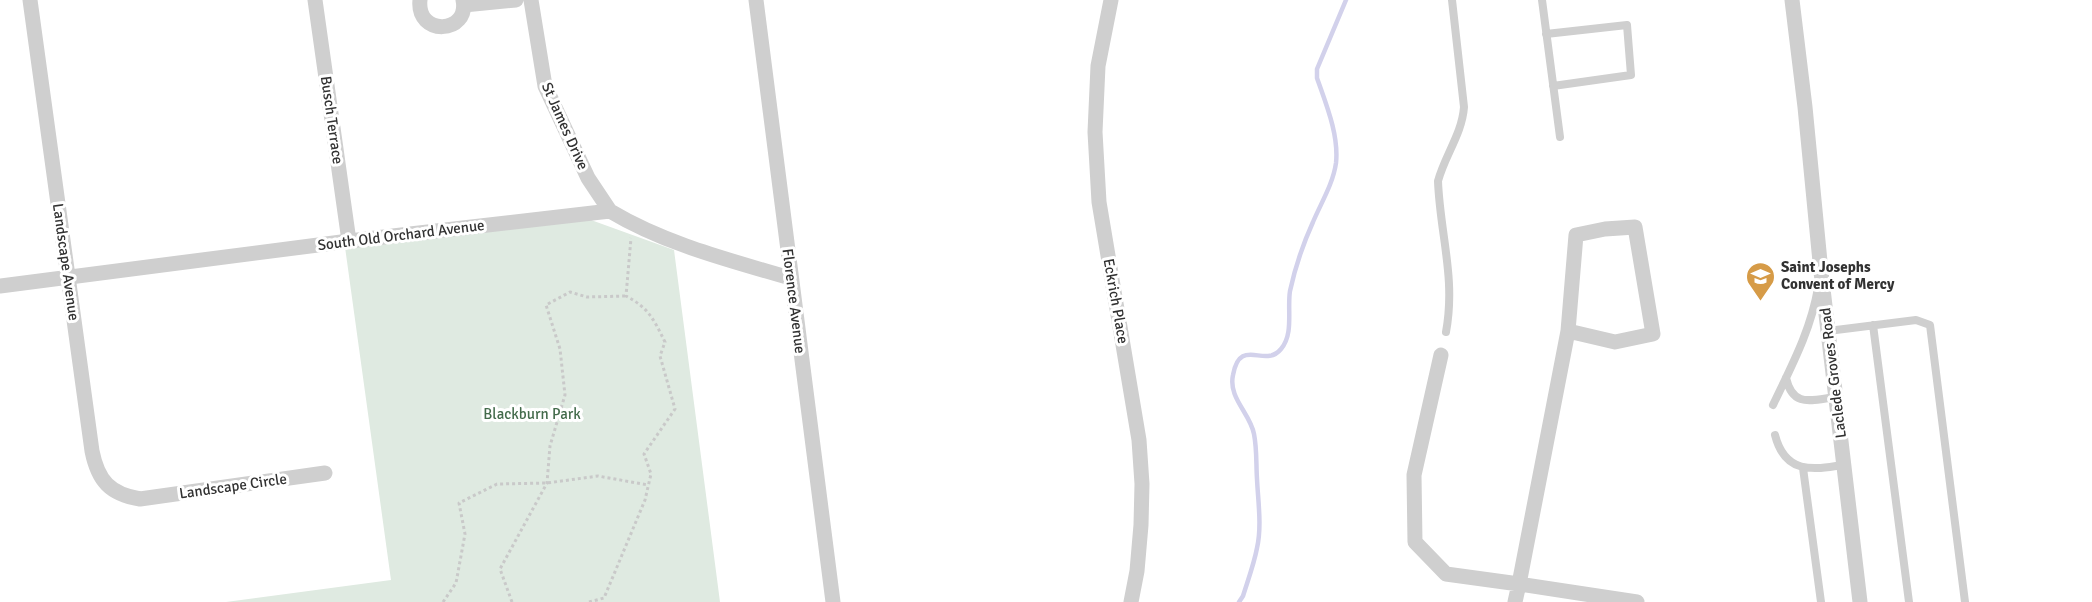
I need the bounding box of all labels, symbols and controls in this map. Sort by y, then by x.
street label: Busch Terrace [317,75,347,165]
street label: St James Drive [538,80,592,172]
street label: Landscape Avenue [49,202,83,322]
street label: South Old Orchard Avenue [317,216,485,254]
street label: Florence Avenue [779,248,809,354]
street label: Eckrich Place [1100,257,1132,345]
place label: Saint Josephs Convent of Mercy [1781,258,1895,293]
school or university icon: Saint Josephs Convent of Mercy [1744,260,1776,302]
street label: Laclede Groves Road [1816,307,1850,439]
park label: Blackburn Park [483,405,581,423]
street label: Landscape Circle [178,470,288,502]

